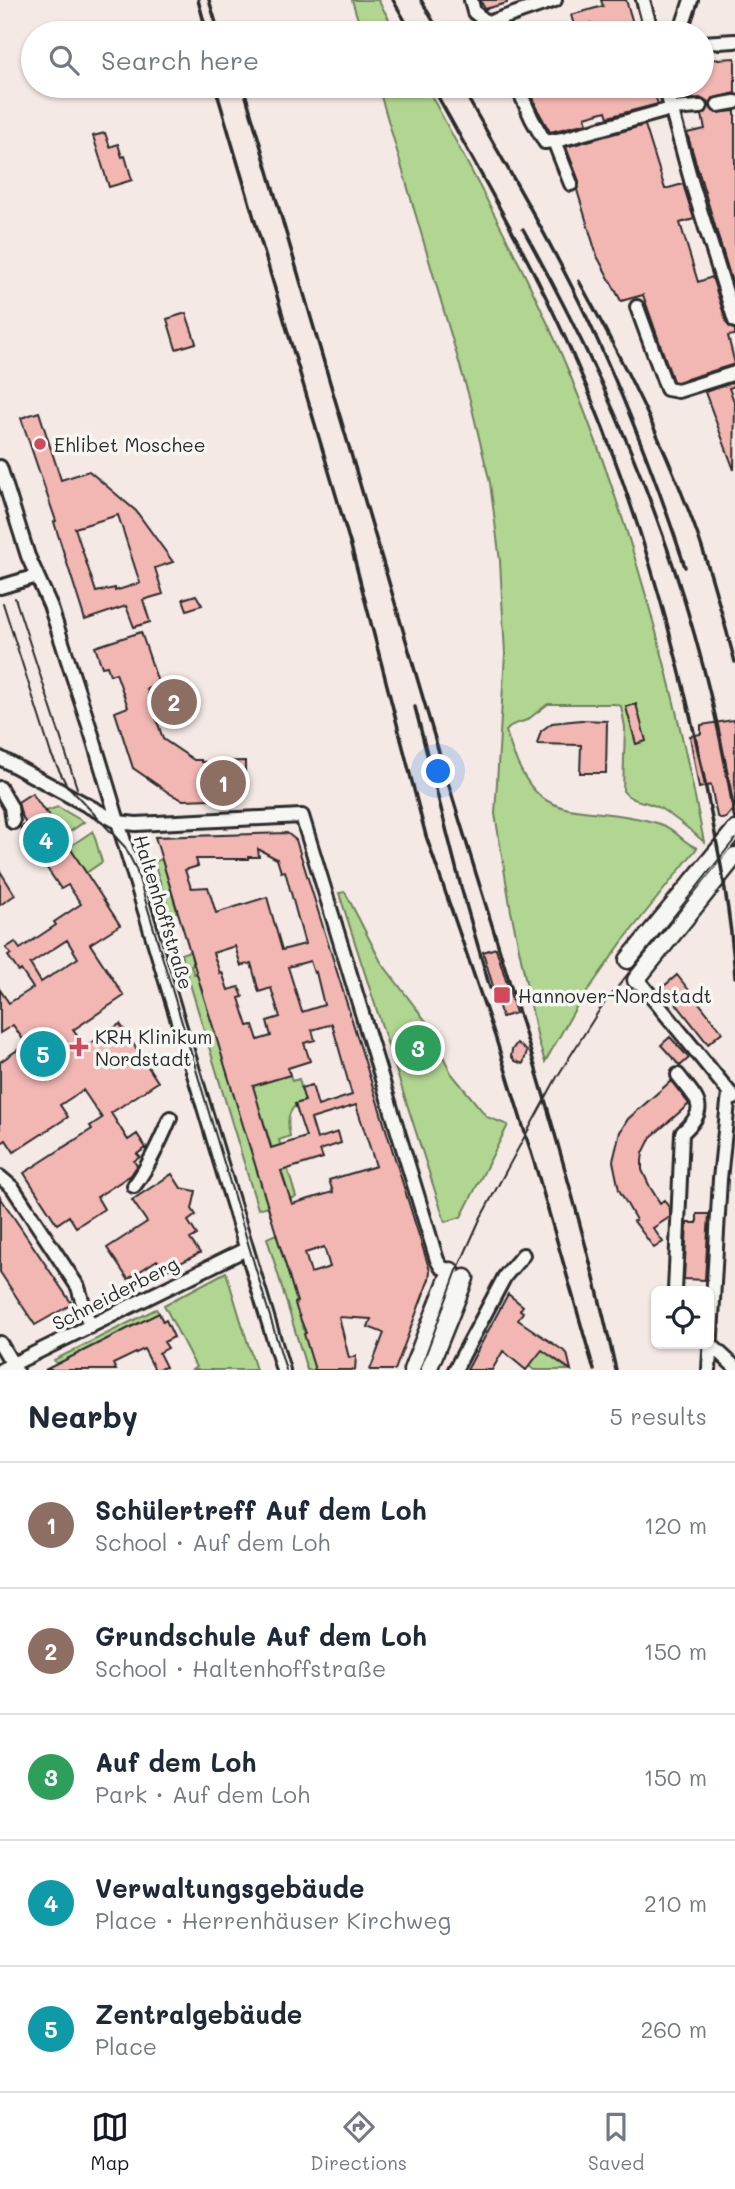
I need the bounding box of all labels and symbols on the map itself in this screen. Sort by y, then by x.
place label: Ehlibet Moschee [54,432,206,457]
marker: Ehlibet Moschee [32,436,48,452]
pin: 2 [151,676,197,728]
your location [421,754,455,788]
pin: 1 [200,757,246,809]
pin: 4 [23,814,69,866]
street label: Haltenhoffstraße [129,832,199,992]
place label: Hannover-Nordstadt [518,983,712,1008]
marker: Hannover-Nordstadt [492,985,512,1005]
pin: 3 [395,1022,441,1074]
place label: KRH Klinikum Nordstadt [95,1024,212,1071]
pin: 5 [20,1028,66,1080]
marker: KRH Klinikum Nordstadt [69,1037,89,1057]
street label: Schneiderberg [48,1250,182,1336]

